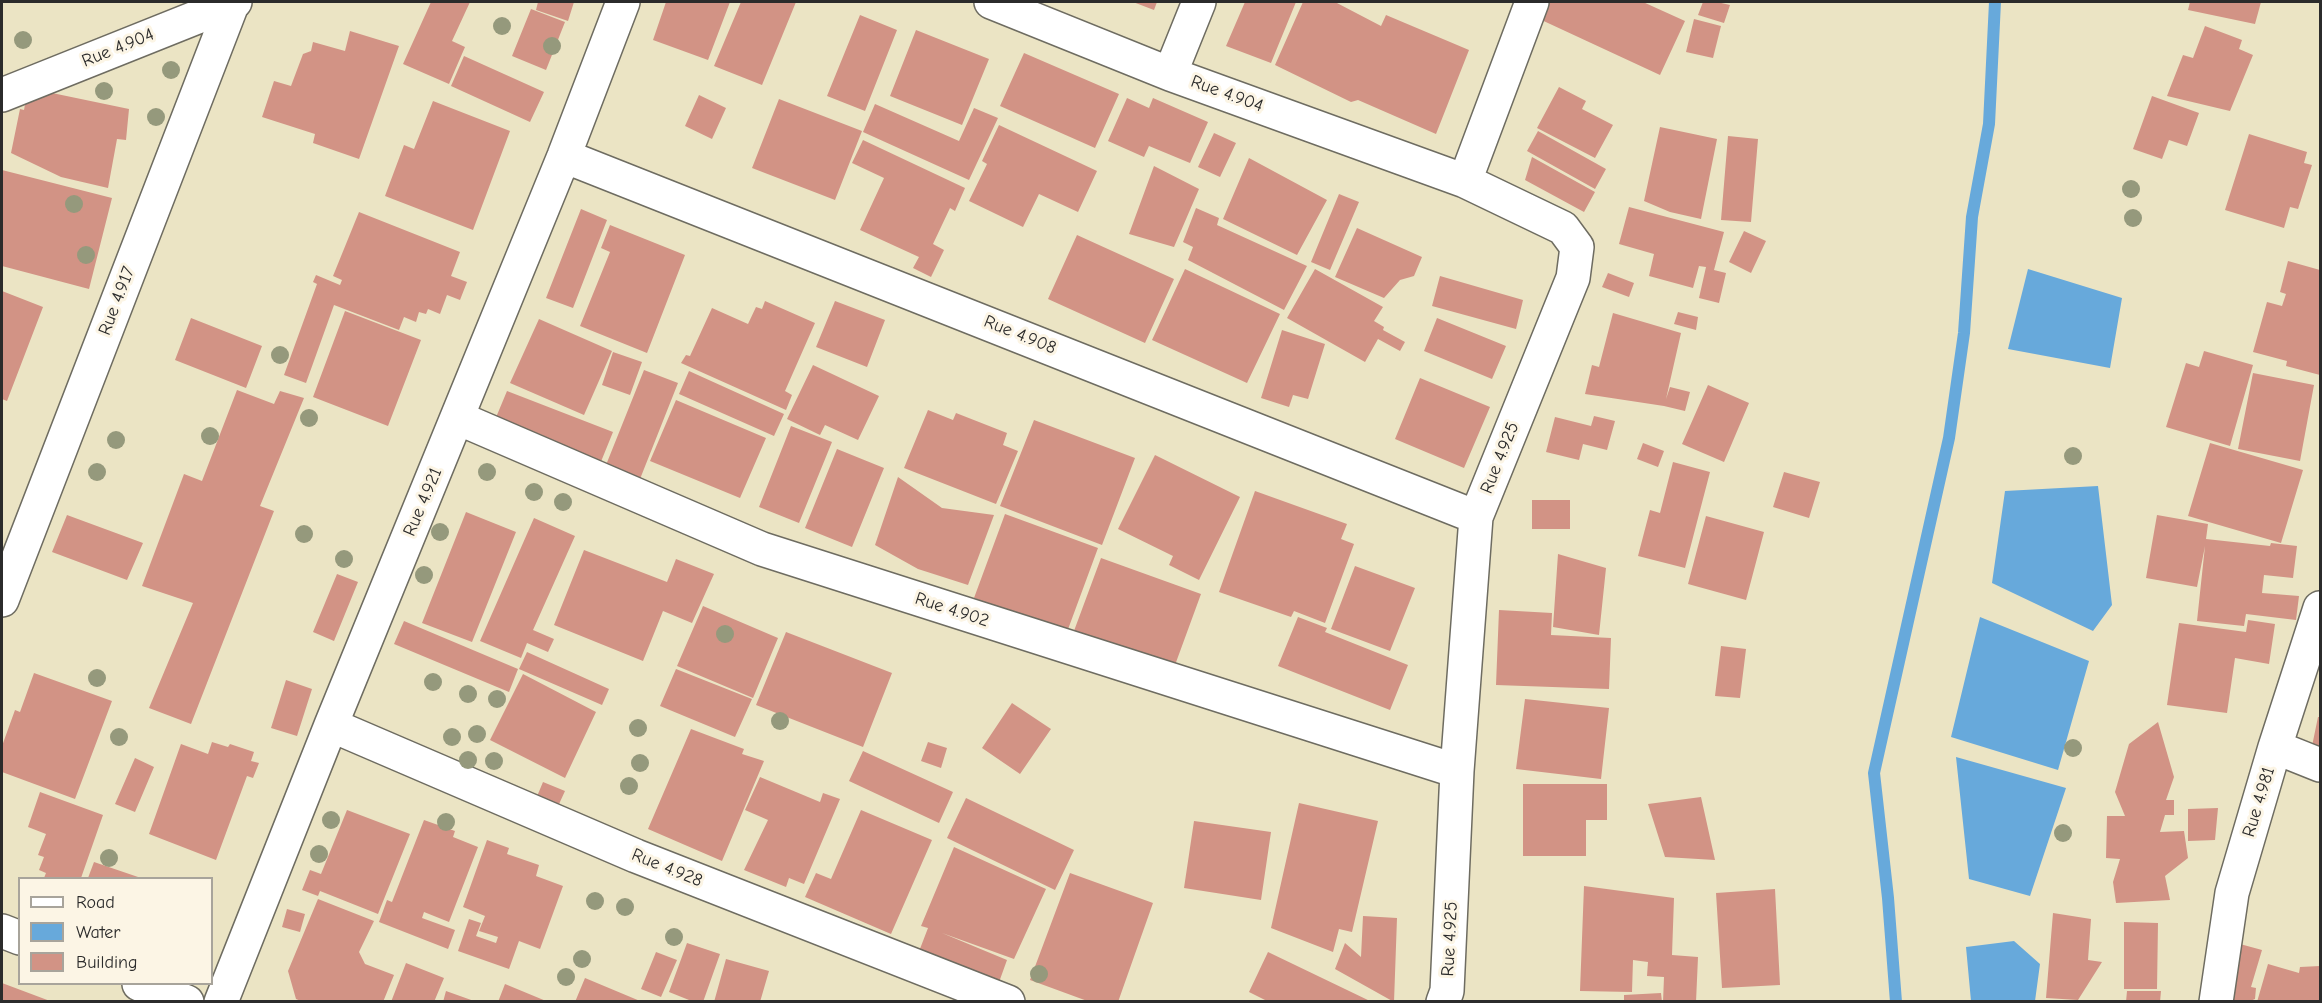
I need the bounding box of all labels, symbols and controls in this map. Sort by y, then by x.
street label: Rue 4.904 [79,24,157,72]
street label: Rue 4.904 [1188,71,1266,117]
street label: Rue 4.917 [94,264,140,338]
street label: Rue 4.908 [981,311,1059,359]
street label: Rue 4.925 [1476,419,1524,497]
street label: Rue 4.921 [399,464,447,540]
street label: Rue 4.902 [912,588,992,632]
street label: Rue 4.981 [2238,764,2280,840]
street label: Rue 4.928 [628,844,706,892]
legend [18,877,213,985]
text: Road [76,892,115,913]
street label: Rue 4.925 [1437,901,1463,977]
text: Water [76,922,120,943]
text: Building [76,952,138,973]

